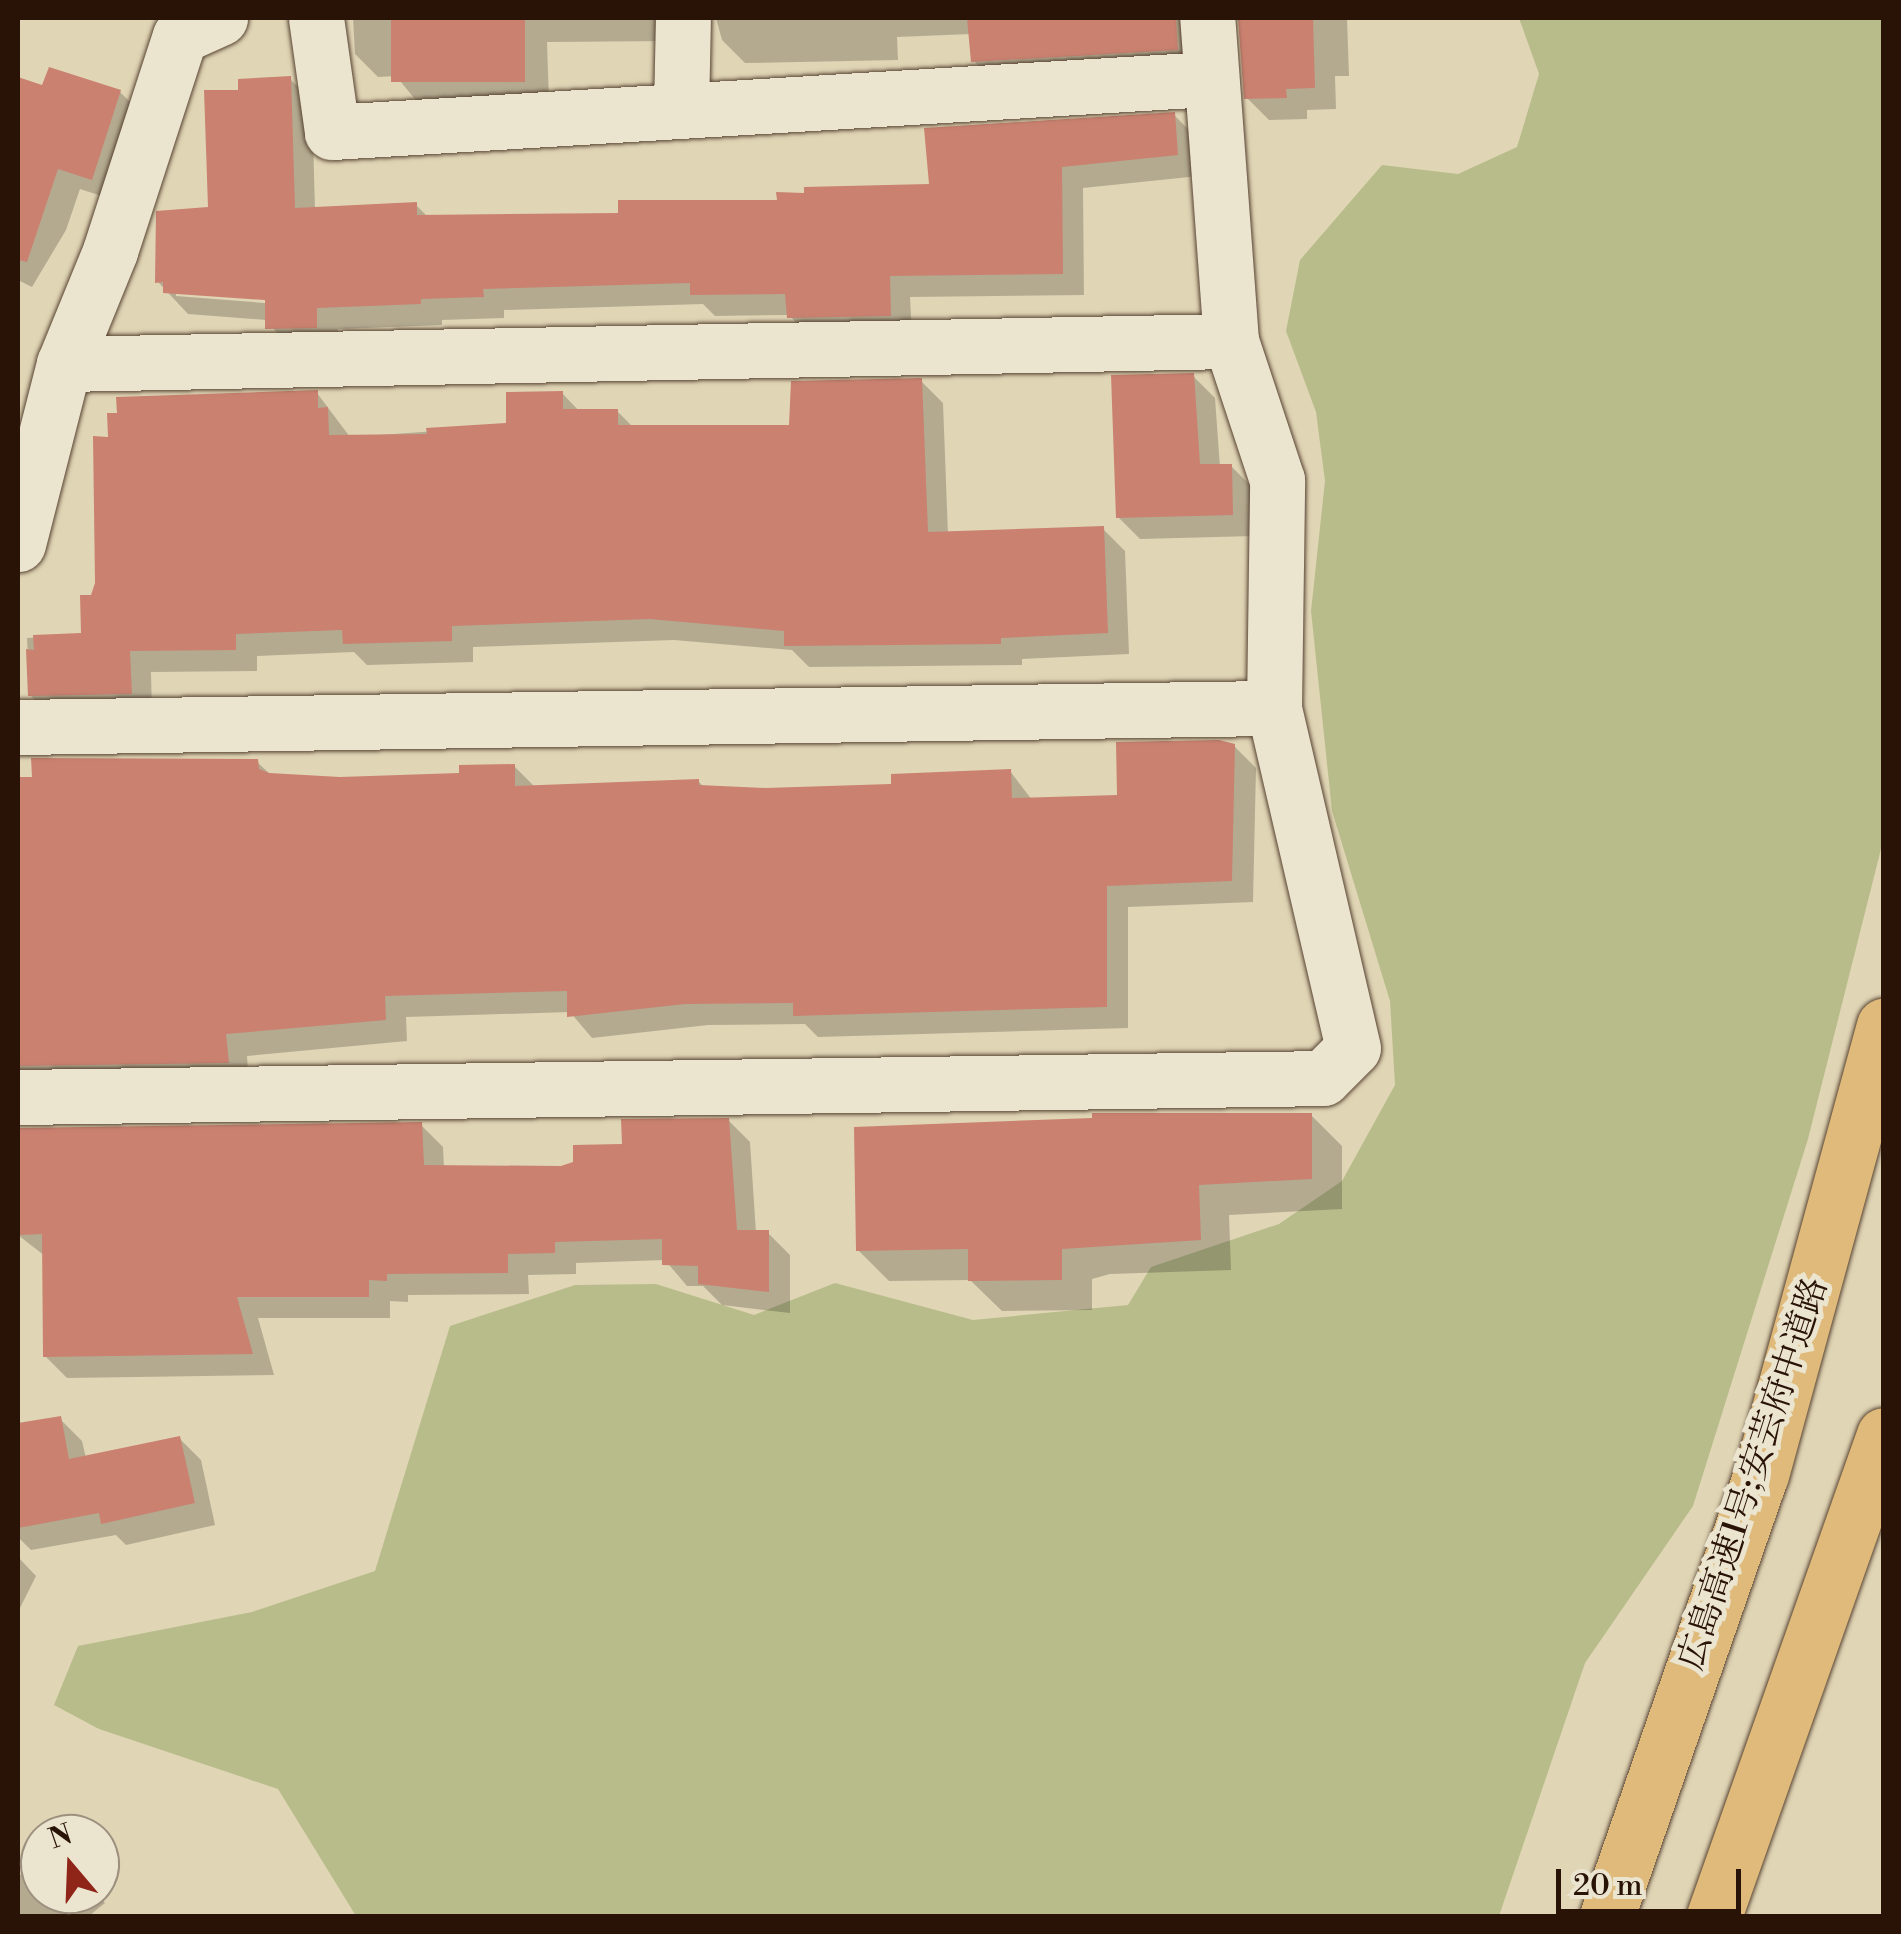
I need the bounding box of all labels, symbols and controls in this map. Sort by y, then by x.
street label: 広島高速1号;安芸府中道路 [1671,1273,1837,1675]
north arrow [20,1814,120,1914]
text: N [45,1817,77,1857]
scale bar [1561,1849,1746,1911]
text: 20 m [1573,1867,1642,1905]

